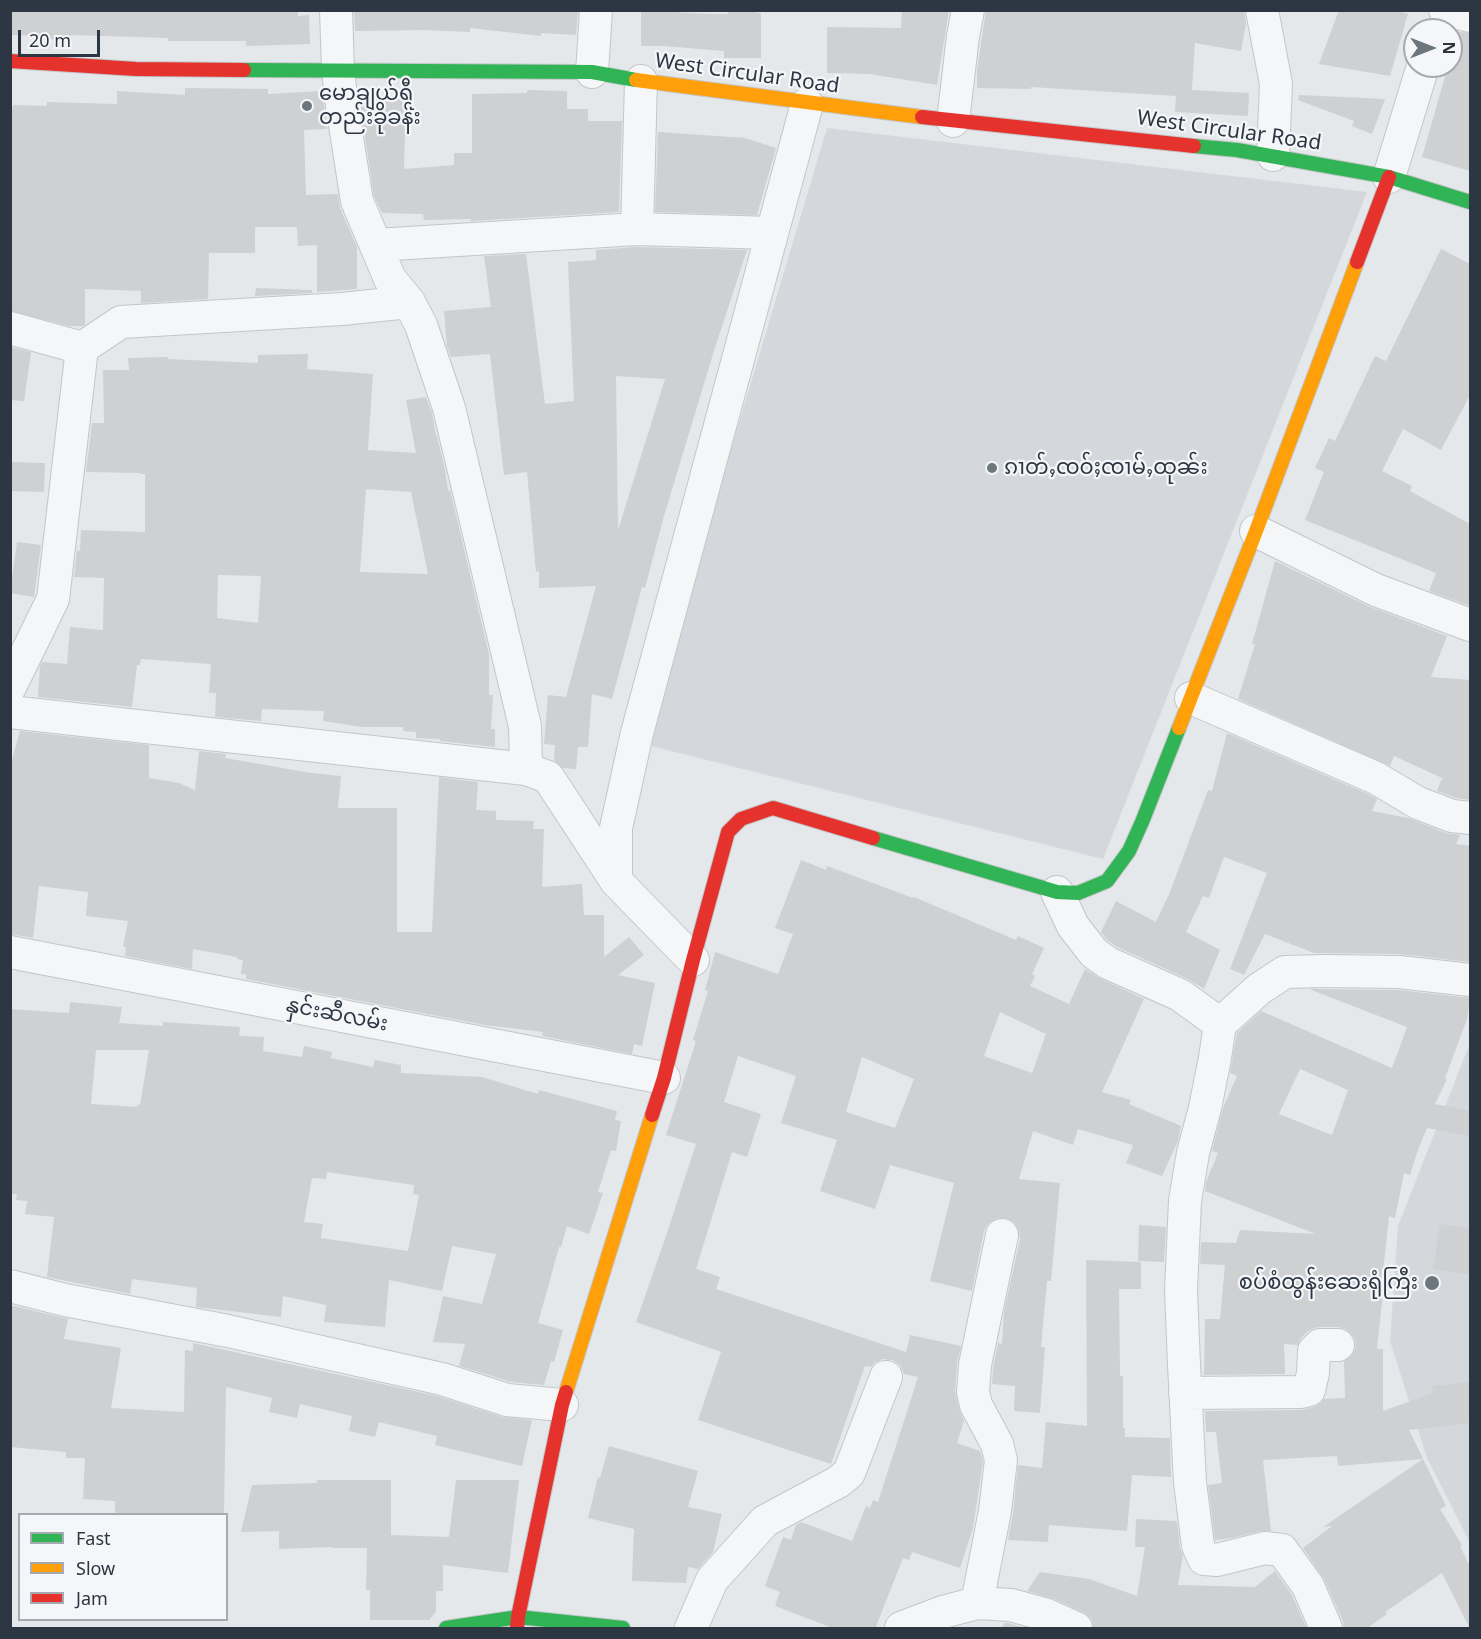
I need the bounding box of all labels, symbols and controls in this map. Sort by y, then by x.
scale bar [21,18,104,56]
north arrow [1403,18,1463,78]
text: 20 m [29,28,71,52]
text: N [1438,41,1460,55]
street label: West Circular Road [653,49,841,99]
place label: မောချယ်ရီ တည်းခိုခန်း [319,81,421,131]
marker: မောချယ်ရီ တည်းခိုခန်း [300,99,314,113]
street label: West Circular Road [1135,106,1323,156]
place label: ၵၢတ်ႇၸဝ်ႈၸၢမ်ႇထုၼ်း [1004,455,1208,481]
marker: ၵၢတ်ႇၸဝ်ႈၸၢမ်ႇထုၼ်း [985,461,999,475]
street label: နှင်းဆီလမ်း [284,993,390,1037]
place label: စပ်စံထွန်းဆေးရုံကြီး [1239,1270,1418,1296]
marker: စပ်စံထွန်းဆေးရုံကြီး [1423,1274,1441,1292]
legend [18,1513,228,1621]
text: Fast [76,1526,111,1550]
text: Slow [76,1556,115,1580]
text: Jam [76,1586,108,1610]

